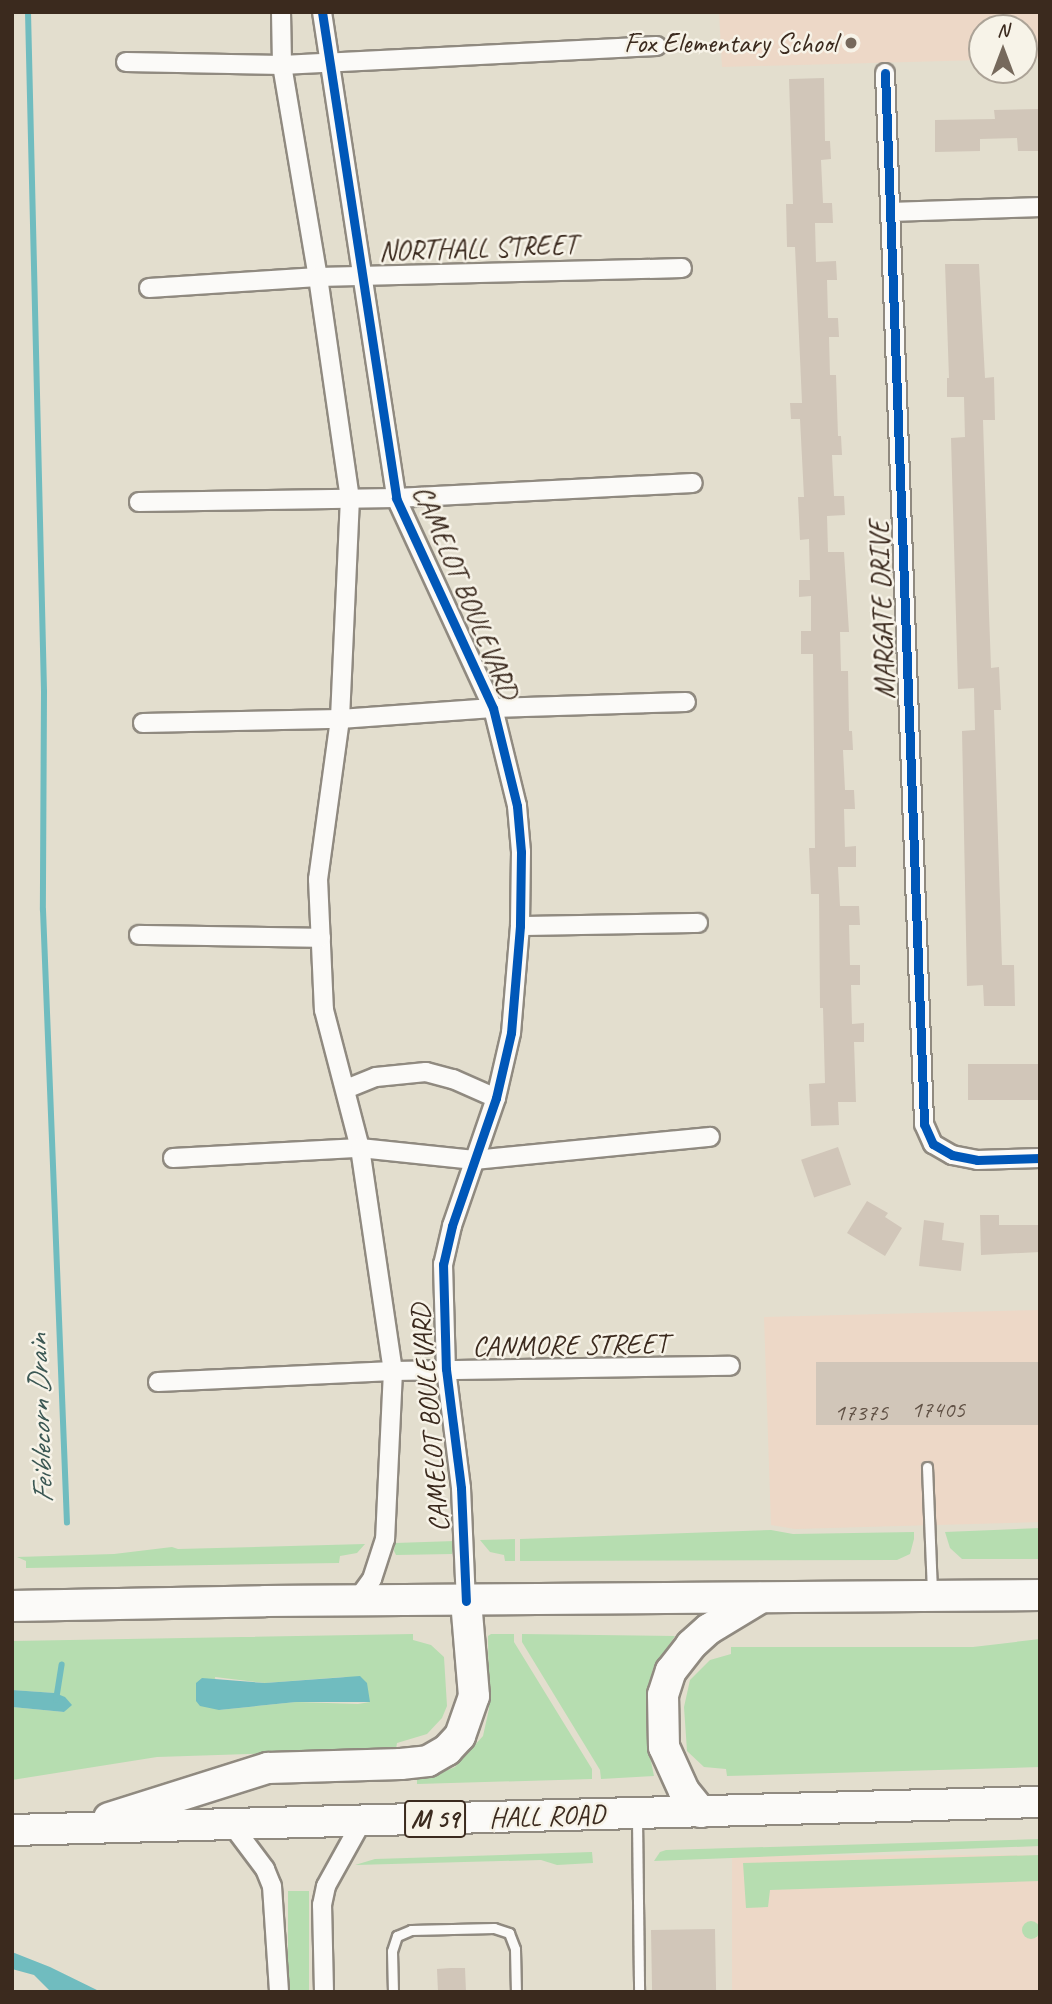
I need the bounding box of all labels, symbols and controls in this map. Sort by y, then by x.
north arrow [968,14,1038,84]
text: N [997,18,1009,42]
place label: Fox Elementary School [624,26,837,60]
marker: Fox Elementary School [843,35,859,51]
street label: NORTHALL STREET [378,228,578,268]
street label: CAMELOT BOULEVARD [405,479,527,705]
street label: MARGATE DRIVE [862,520,902,700]
street label: CAMELOT BOULEVARD [403,1302,457,1534]
street label: CANMORE STREET [472,1327,668,1363]
water label: Feiblecorn Drain [19,1333,61,1505]
house number: 17405 [911,1396,965,1424]
house number: 17375 [834,1399,888,1427]
road number: M 59 [404,1796,466,1842]
street label: HALL ROAD [488,1797,606,1835]

